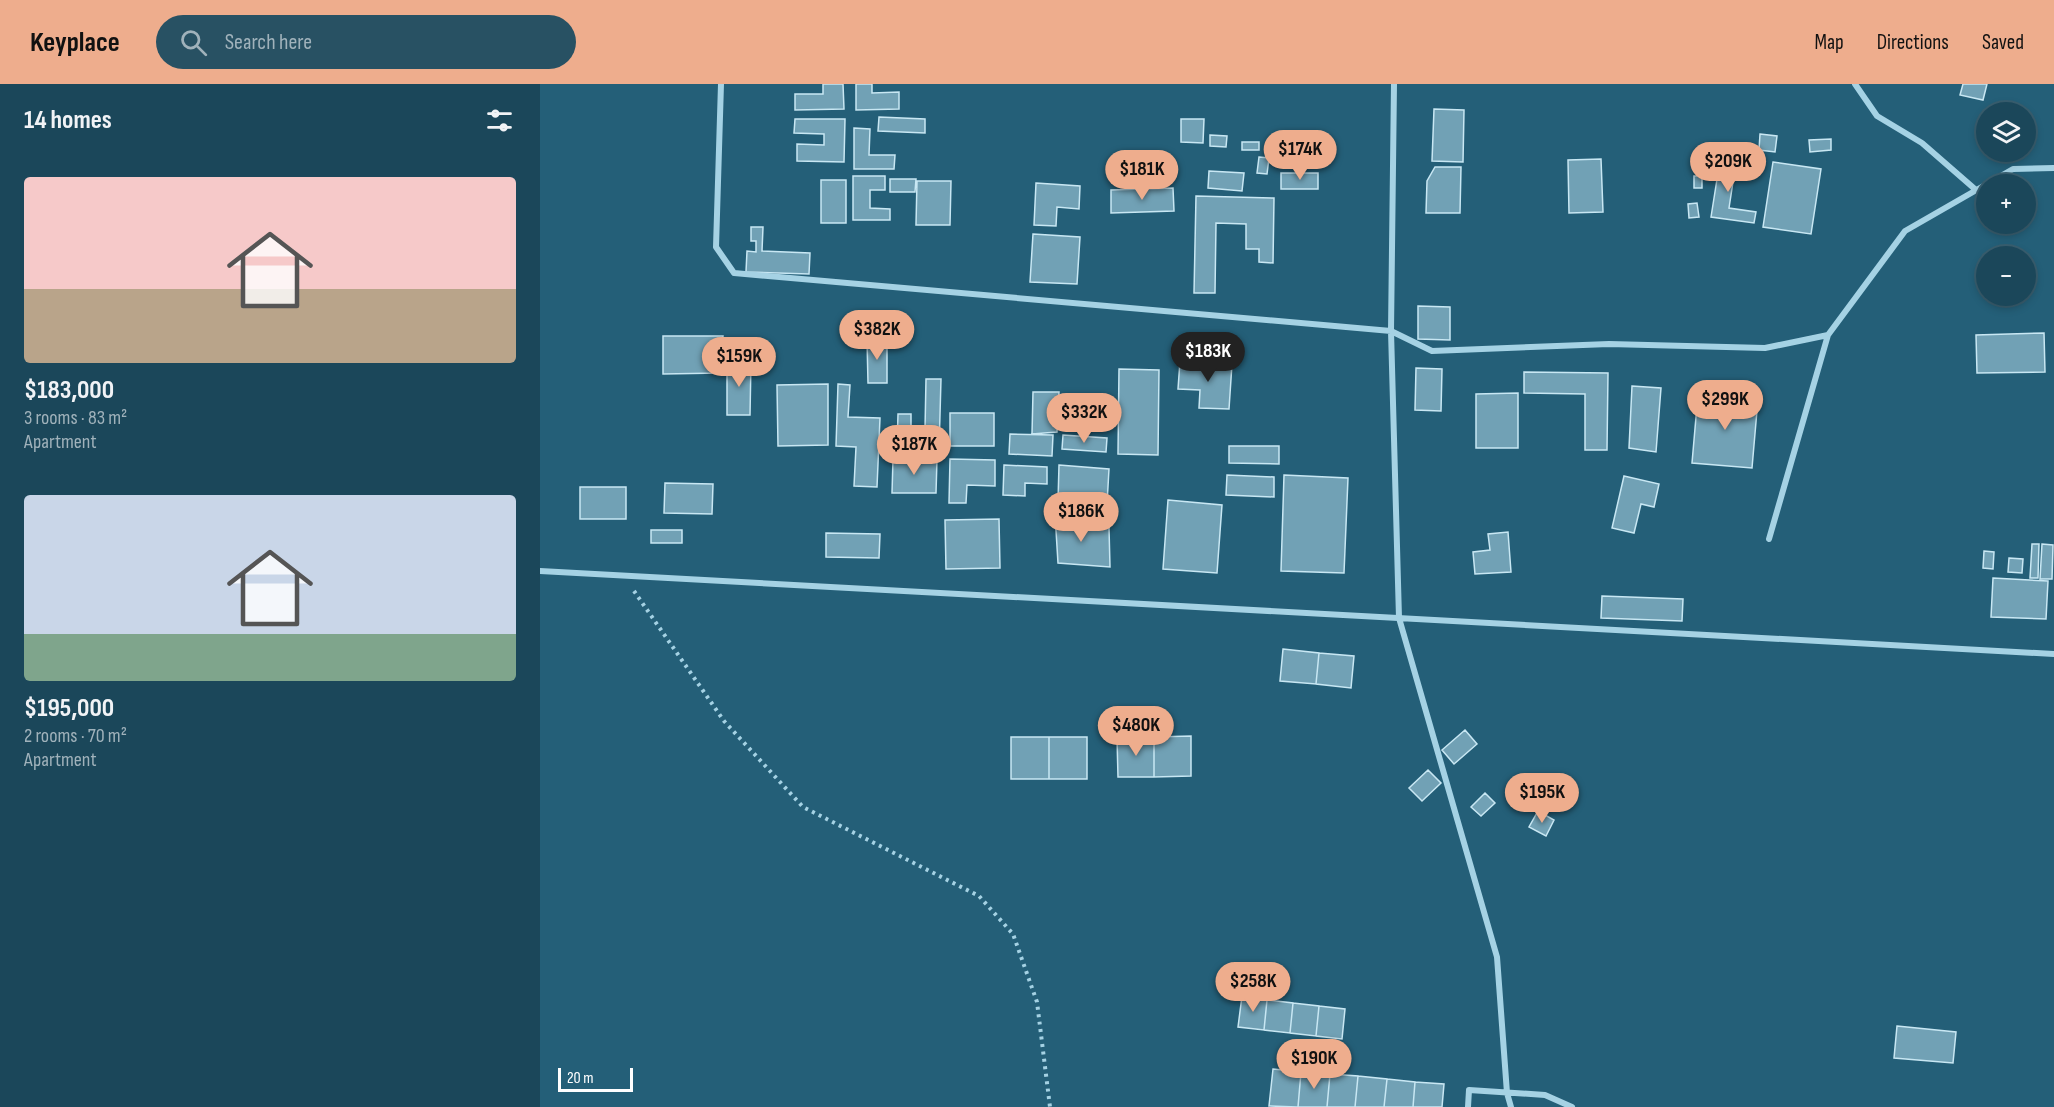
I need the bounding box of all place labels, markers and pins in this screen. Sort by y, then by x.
pin: $174K [1258,130,1342,181]
pin: $209K [1686,142,1770,193]
pin: $181K [1100,150,1184,201]
pin: $382K [835,310,919,361]
pin: $183K [1166,332,1250,383]
pin: $159K [697,337,781,388]
pin: $299K [1683,380,1767,431]
pin: $332K [1042,393,1126,444]
pin: $187K [872,425,956,476]
pin: $186K [1039,492,1123,543]
pin: $480K [1094,706,1178,757]
pin: $195K [1500,773,1584,824]
pin: $258K [1211,962,1295,1013]
pin: $190K [1272,1039,1356,1090]

